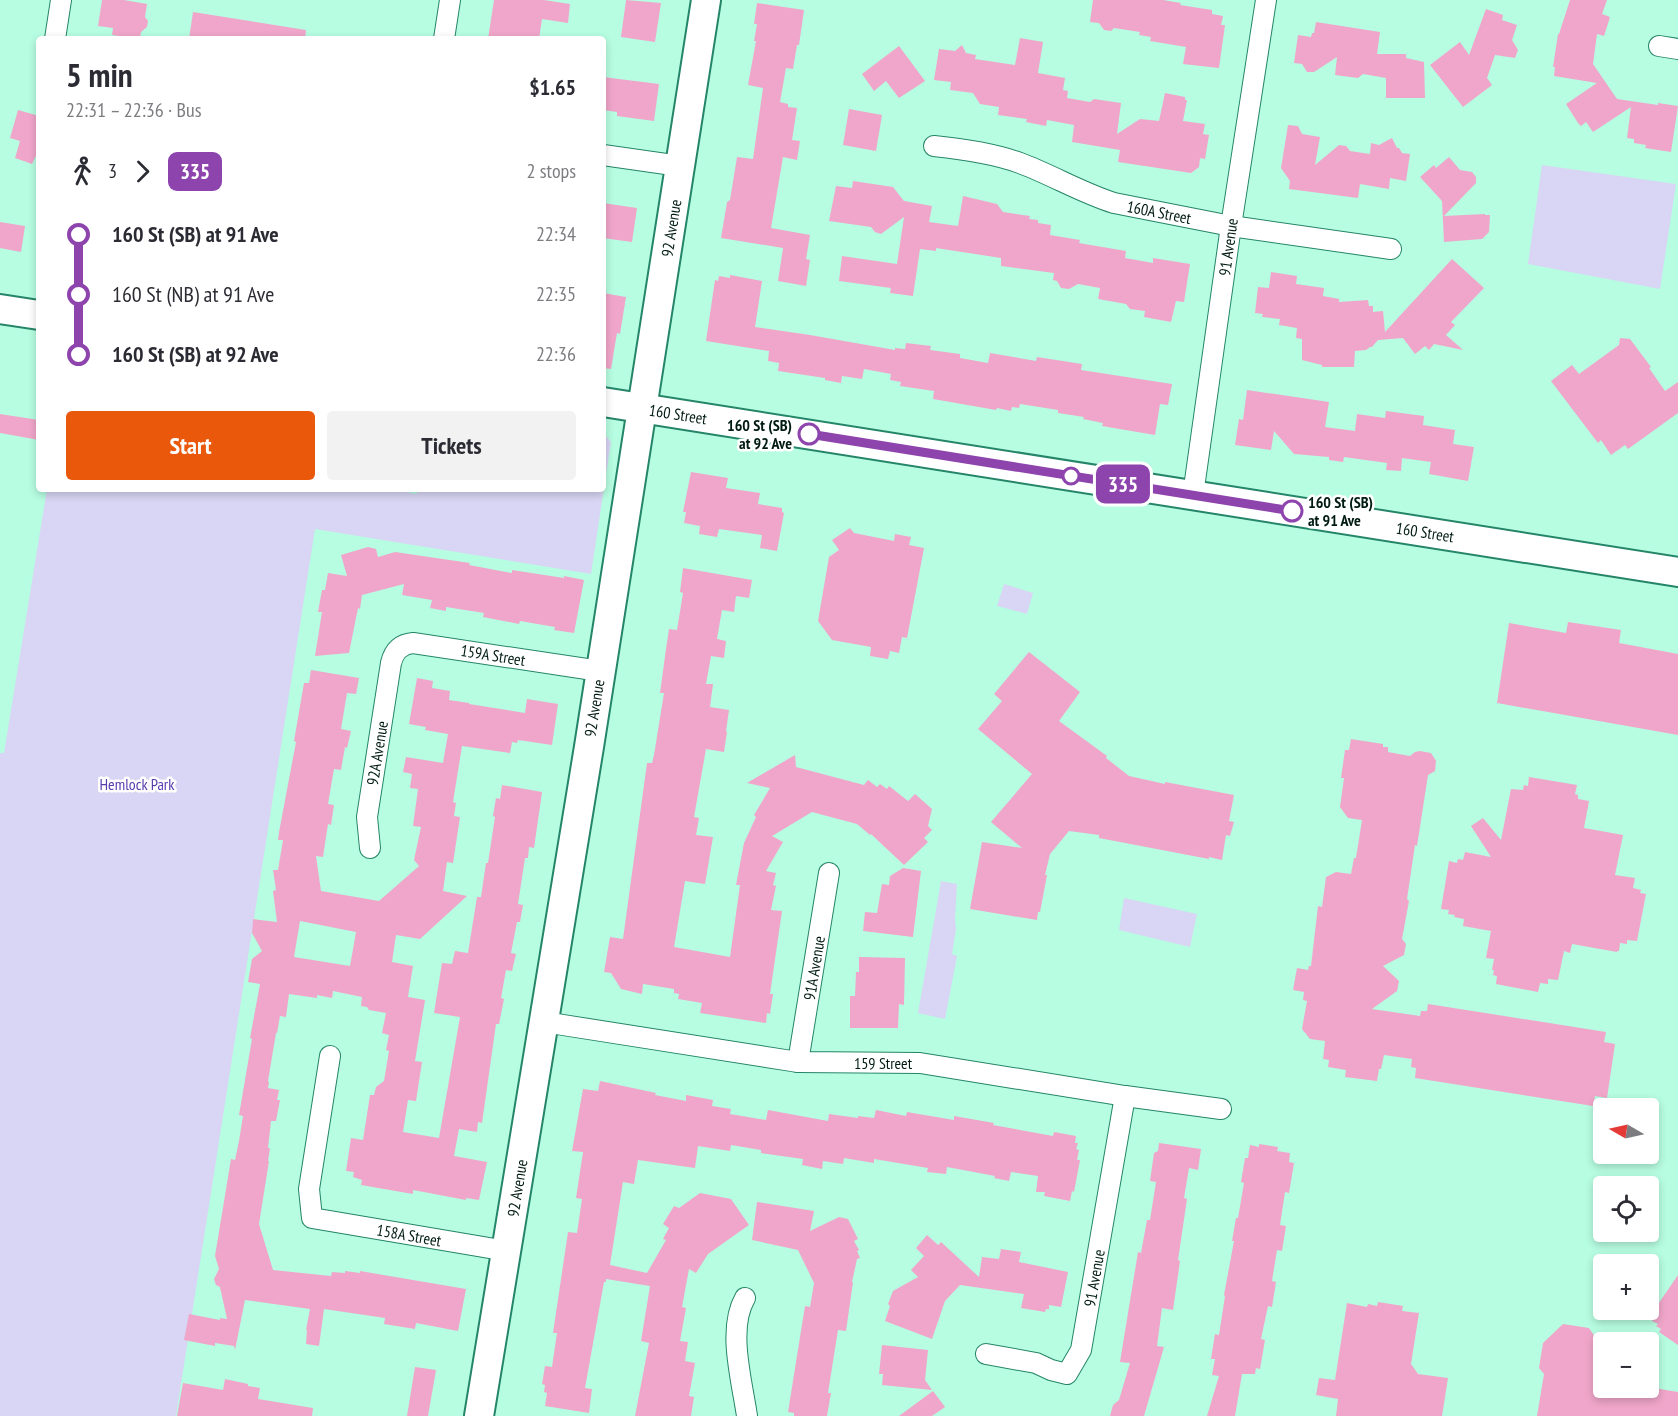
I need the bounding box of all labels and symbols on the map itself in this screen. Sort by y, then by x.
street label: 160A Street [1125,196,1193,228]
street label: 92 Avenue [657,198,685,258]
street label: 91 Avenue [1214,217,1242,277]
street label: 160 Street [648,400,709,429]
place label: 160 St (SB) at 92 Ave [727,415,792,453]
marker: 160 St (SB) at 92 Ave [798,423,820,445]
line badge: 335 [1088,464,1158,504]
unlabelled marker [1062,467,1080,485]
place label: 160 St (SB) at 91 Ave [1308,492,1373,530]
marker: 160 St (SB) at 91 Ave [1281,500,1303,522]
street label: 160 Street [1395,518,1456,547]
street label: 159A Street [459,640,527,670]
street label: 92 Avenue [580,678,608,738]
street label: 92A Avenue [362,719,392,787]
park label: Hemlock Park [100,774,175,794]
street label: 91A Avenue [799,934,829,1002]
street label: 159 Street [854,1053,913,1073]
north arrow [1593,1098,1659,1164]
street label: 92 Avenue [503,1158,531,1218]
street label: 158A Street [375,1219,443,1251]
street label: 91 Avenue [1079,1248,1109,1308]

